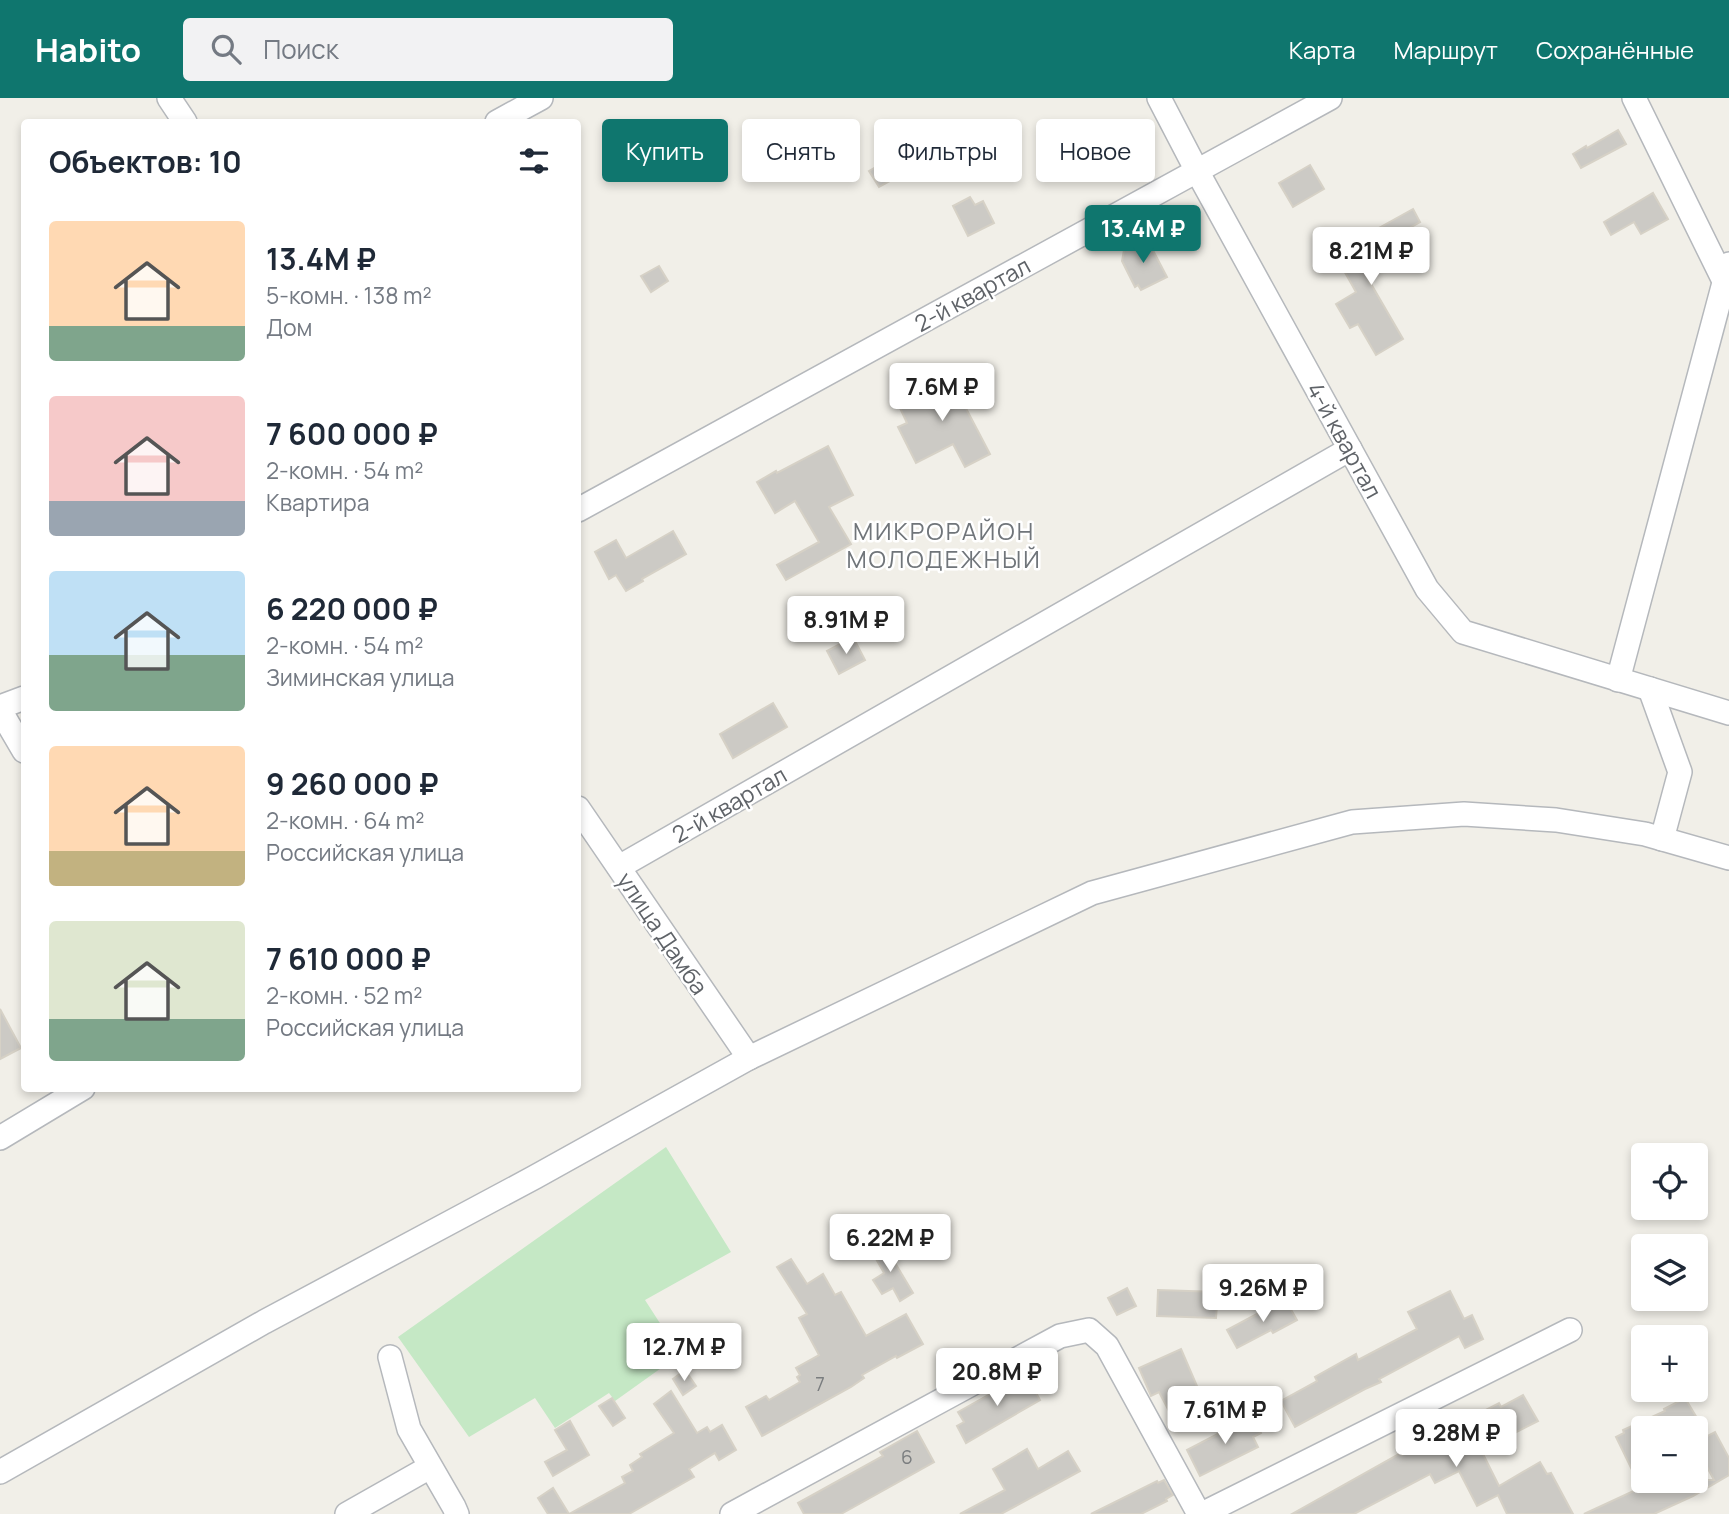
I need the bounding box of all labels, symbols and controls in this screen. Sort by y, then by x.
search box [183,18,673,81]
text: Habito [35,27,141,72]
icon: search [207,30,245,68]
text: Поиск [263,31,339,67]
text: Карта [1289,33,1356,66]
text: Маршрут [1394,33,1498,66]
text: Сохранённые [1536,33,1694,66]
chip: Купить [602,119,728,182]
chip: Снять [742,119,860,182]
chip: Фильтры [874,119,1022,182]
chip: Новое [1036,119,1155,182]
text: Объектов: 10 [49,141,242,182]
icon: filters [515,142,553,180]
pin: 13.4M ₽ [1078,206,1208,265]
text: 13.4M ₽ [1101,212,1185,244]
pin: 8.21M ₽ [1306,228,1436,287]
text: 8.21M ₽ [1329,234,1413,266]
text: 13.4M ₽ [266,238,376,279]
icon: home [105,249,189,333]
street label: 2-й квартал [908,249,1036,339]
text: 5-комн. · 138 m² [266,279,432,311]
text: Дом [266,311,312,343]
pin: 7.6M ₽ [885,364,999,423]
text: 7.6M ₽ [905,370,979,402]
street label: 4-й квартал [1300,376,1390,504]
text: 7 600 000 ₽ [266,413,438,454]
icon: home [105,424,189,508]
text: 2-комн. · 54 m² [266,454,423,486]
text: Квартира [266,486,370,518]
district label: МИКРОРАЙОН МОЛОДЕЖНЫЙ [846,514,1042,575]
text: 6 220 000 ₽ [266,588,438,629]
pin: 8.91M ₽ [781,596,911,656]
icon: home [105,599,189,683]
text: 8.91M ₽ [803,603,889,635]
text: 2-комн. · 54 m² [266,629,423,661]
text: Зиминская улица [266,661,455,693]
street label: 2-й квартал [666,758,792,850]
text: 9 260 000 ₽ [266,763,439,804]
icon: home [105,774,189,858]
text: 2-комн. · 64 m² [266,804,424,836]
text: Российская улица [266,836,464,868]
street label: улица Дамба [610,865,716,1001]
text: 7 610 000 ₽ [266,938,431,979]
icon: home [105,949,189,1033]
text: 2-комн. · 52 m² [266,979,422,1011]
text: Российская улица [266,1011,464,1043]
map controls [1631,1143,1708,1493]
button: locate [1631,1143,1708,1220]
pin: 6.22M ₽ [825,1214,955,1274]
text: 6.22M ₽ [846,1221,934,1253]
button: layers [1631,1234,1708,1311]
pin: 9.26M ₽ [1198,1264,1328,1324]
text: 9.26M ₽ [1218,1271,1308,1303]
pin: 12.7M ₽ [619,1324,749,1383]
button: + [1631,1325,1708,1402]
text: 12.7M ₽ [642,1330,726,1362]
pin: 20.8M ₽ [932,1348,1062,1408]
text: 20.8M ₽ [952,1355,1042,1387]
house number: 7 [815,1371,825,1397]
pin: 7.61M ₽ [1160,1386,1290,1446]
text: 7.61M ₽ [1184,1393,1266,1425]
pin: 9.28M ₽ [1391,1410,1521,1469]
text: 9.28M ₽ [1412,1416,1500,1448]
button: − [1631,1416,1708,1493]
house number: 6 [901,1444,913,1470]

